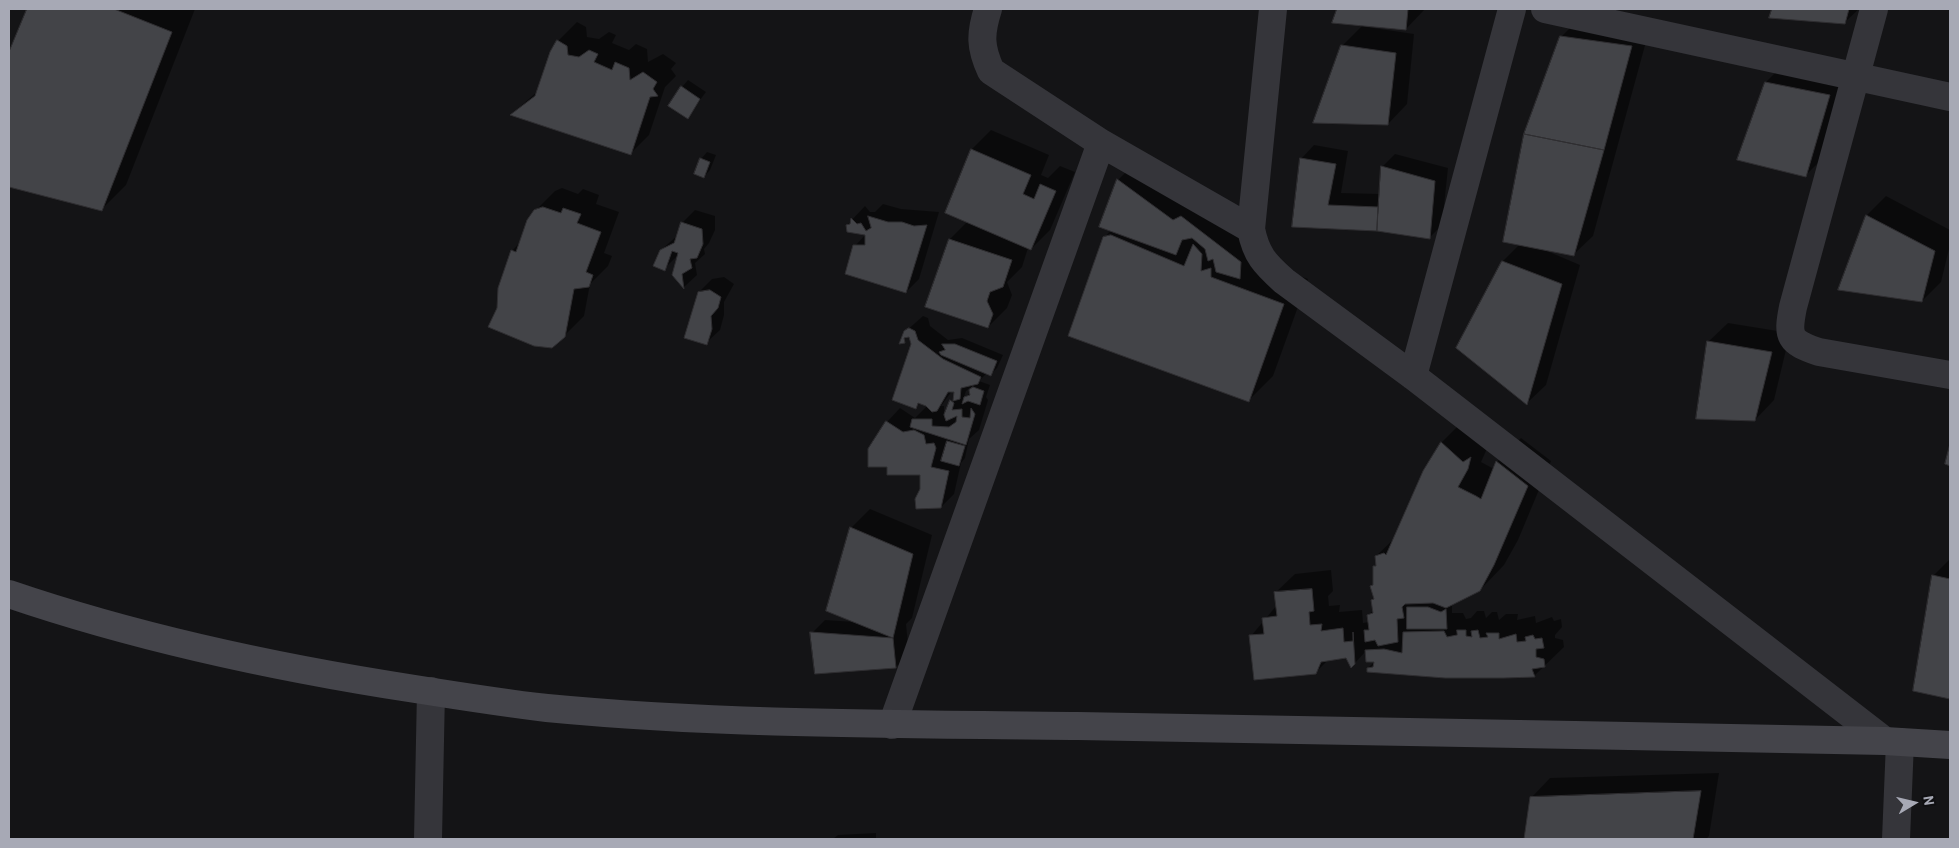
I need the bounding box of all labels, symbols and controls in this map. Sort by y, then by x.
north arrow [1889,778,1939,828]
text: N [1920,795,1938,807]

